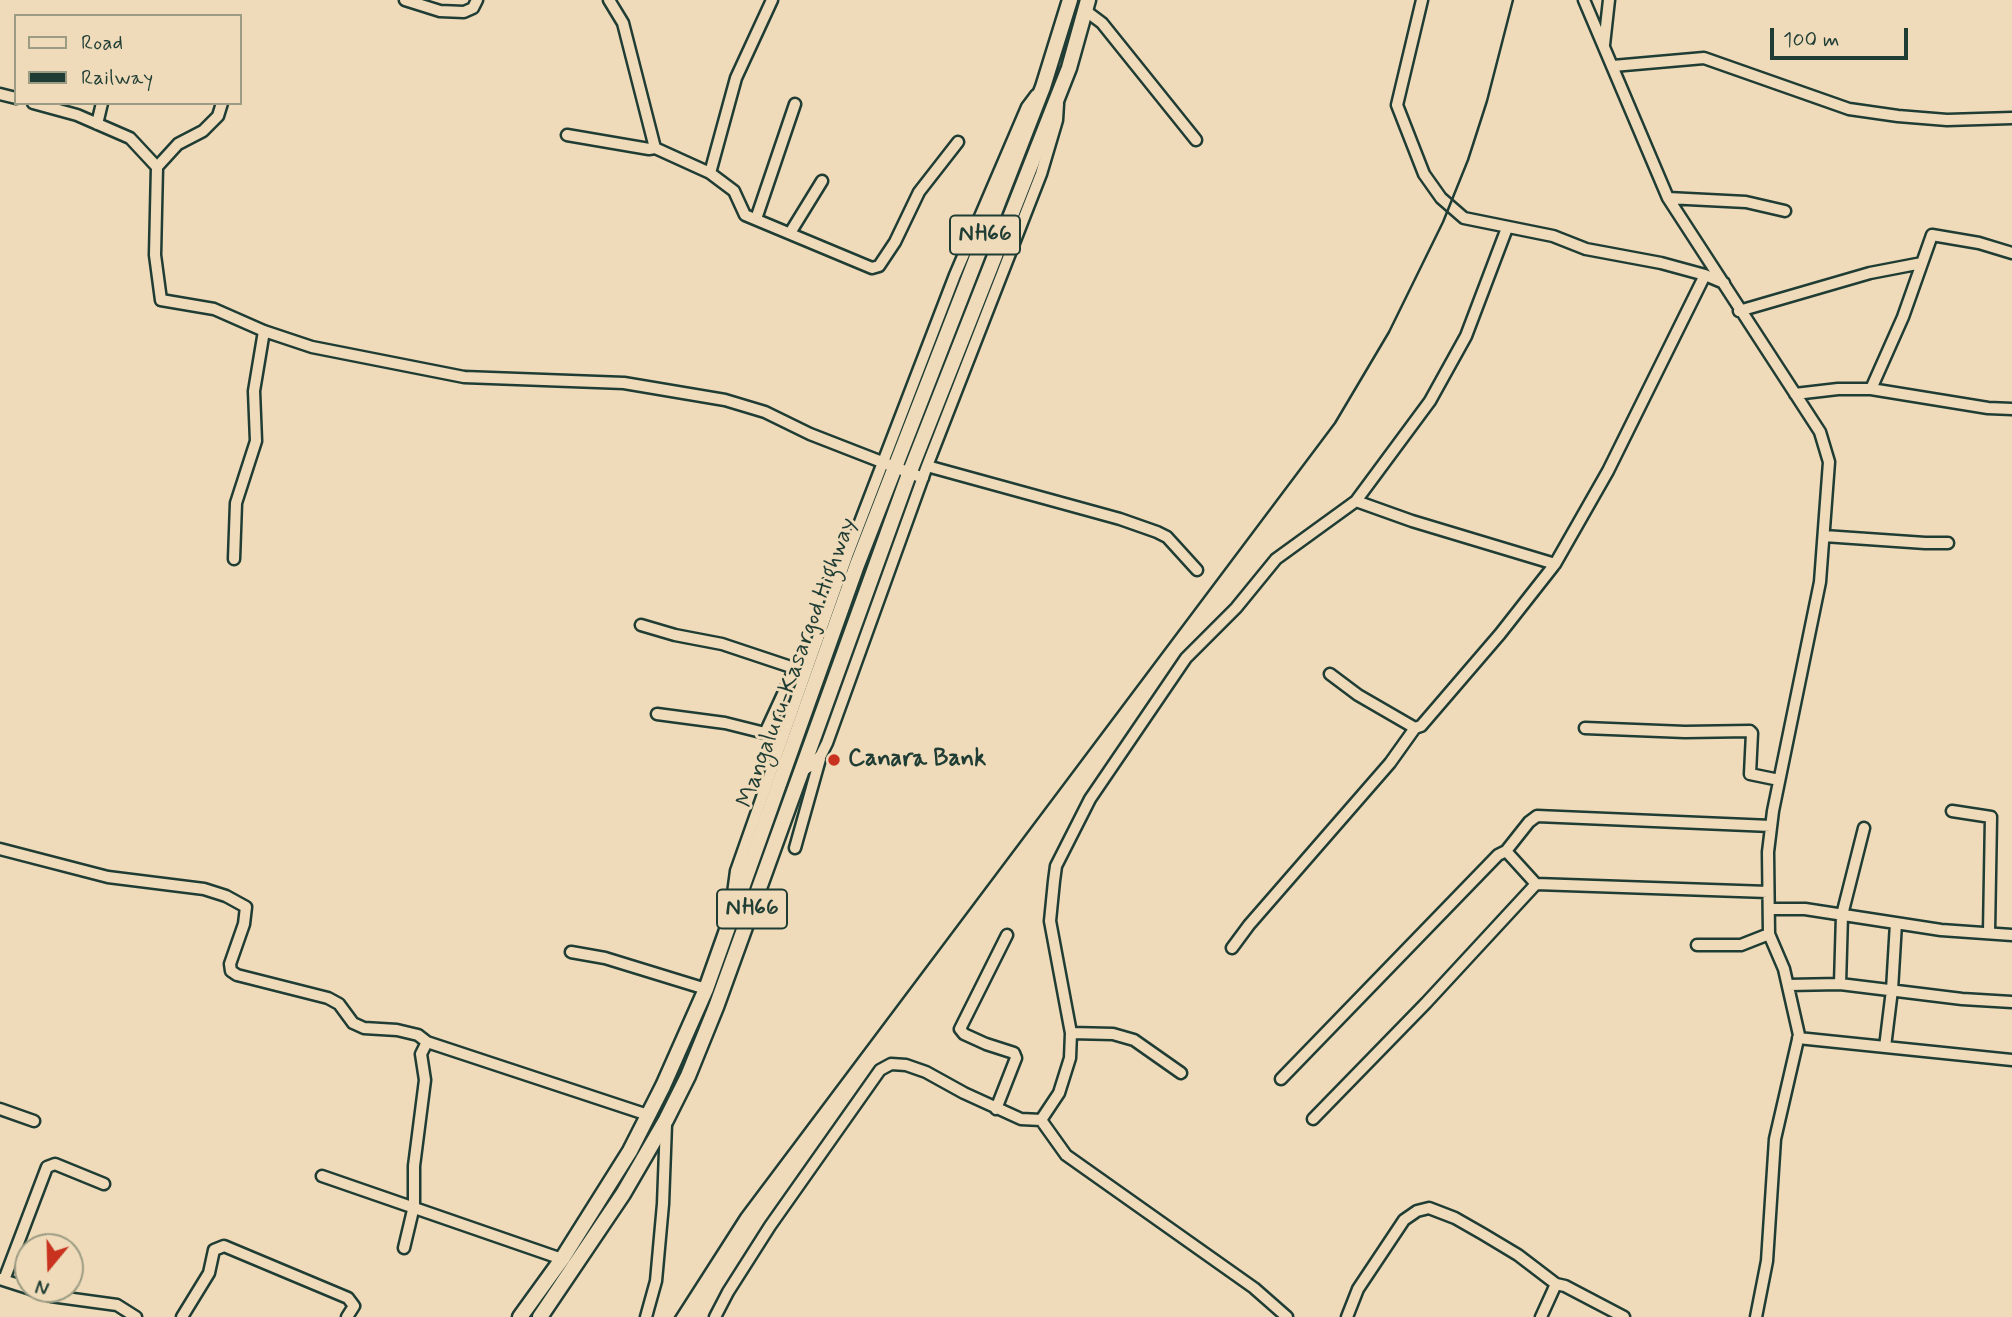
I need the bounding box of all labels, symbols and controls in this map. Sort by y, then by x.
legend [14,14,242,105]
scale bar [1774,14,1912,58]
text: 100 m [1783,26,1839,54]
text: Road [81,29,123,57]
text: Railway [81,64,153,92]
road number: NH66 [950,216,1020,254]
street label: Mangaluru-Kasargod Highway [732,514,864,812]
place label: Canara Bank [848,746,986,774]
marker: Canara Bank [826,752,842,768]
road number: NH66 [717,890,787,928]
north arrow [14,1233,84,1303]
text: N [33,1273,53,1300]

